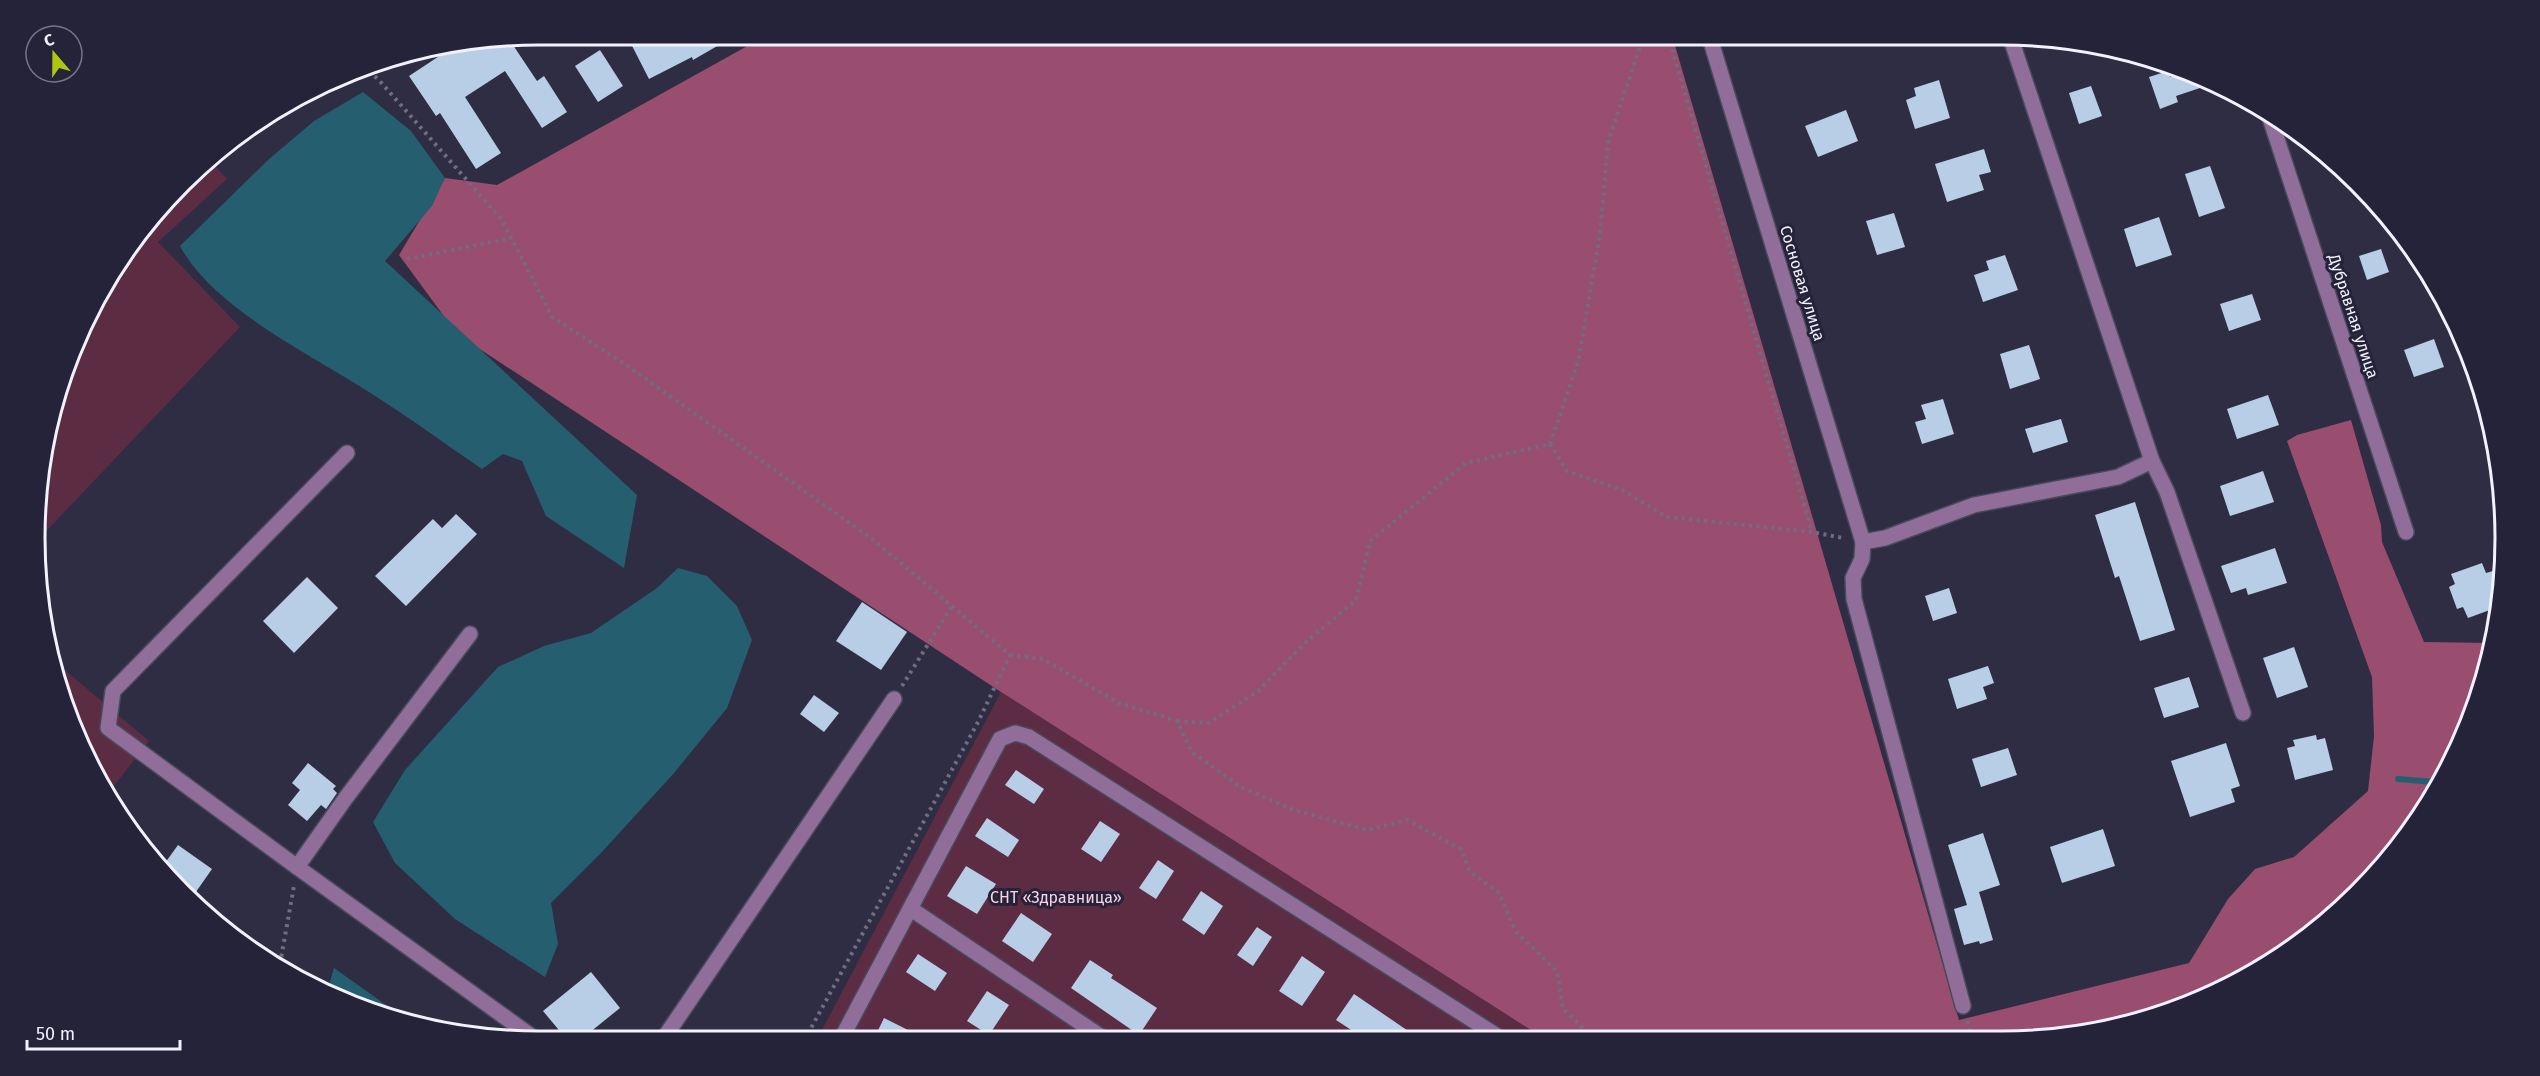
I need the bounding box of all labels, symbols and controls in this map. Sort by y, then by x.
north arrow [24,24,84,84]
text: С [41,30,57,51]
street label: Сосновая улица [1776,223,1829,343]
street label: Дубравная улица [2324,251,2383,381]
park label: СНТ «Здравница» [990,888,1122,907]
scale bar [27,1013,180,1051]
text: 50 m [36,1023,75,1045]

